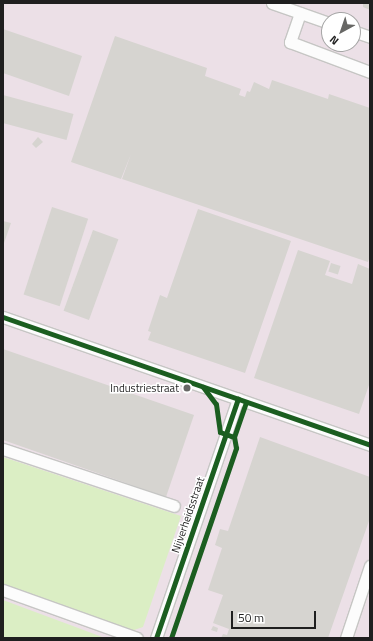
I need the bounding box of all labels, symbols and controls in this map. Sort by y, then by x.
north arrow [321,12,361,52]
text: N [326,32,342,49]
place label: Industriestraat [110,381,179,395]
marker: Industriestraat [182,383,192,393]
street label: Nijverheidsstraat [169,475,207,555]
scale bar [233,603,318,629]
text: 50 m [238,608,264,627]

